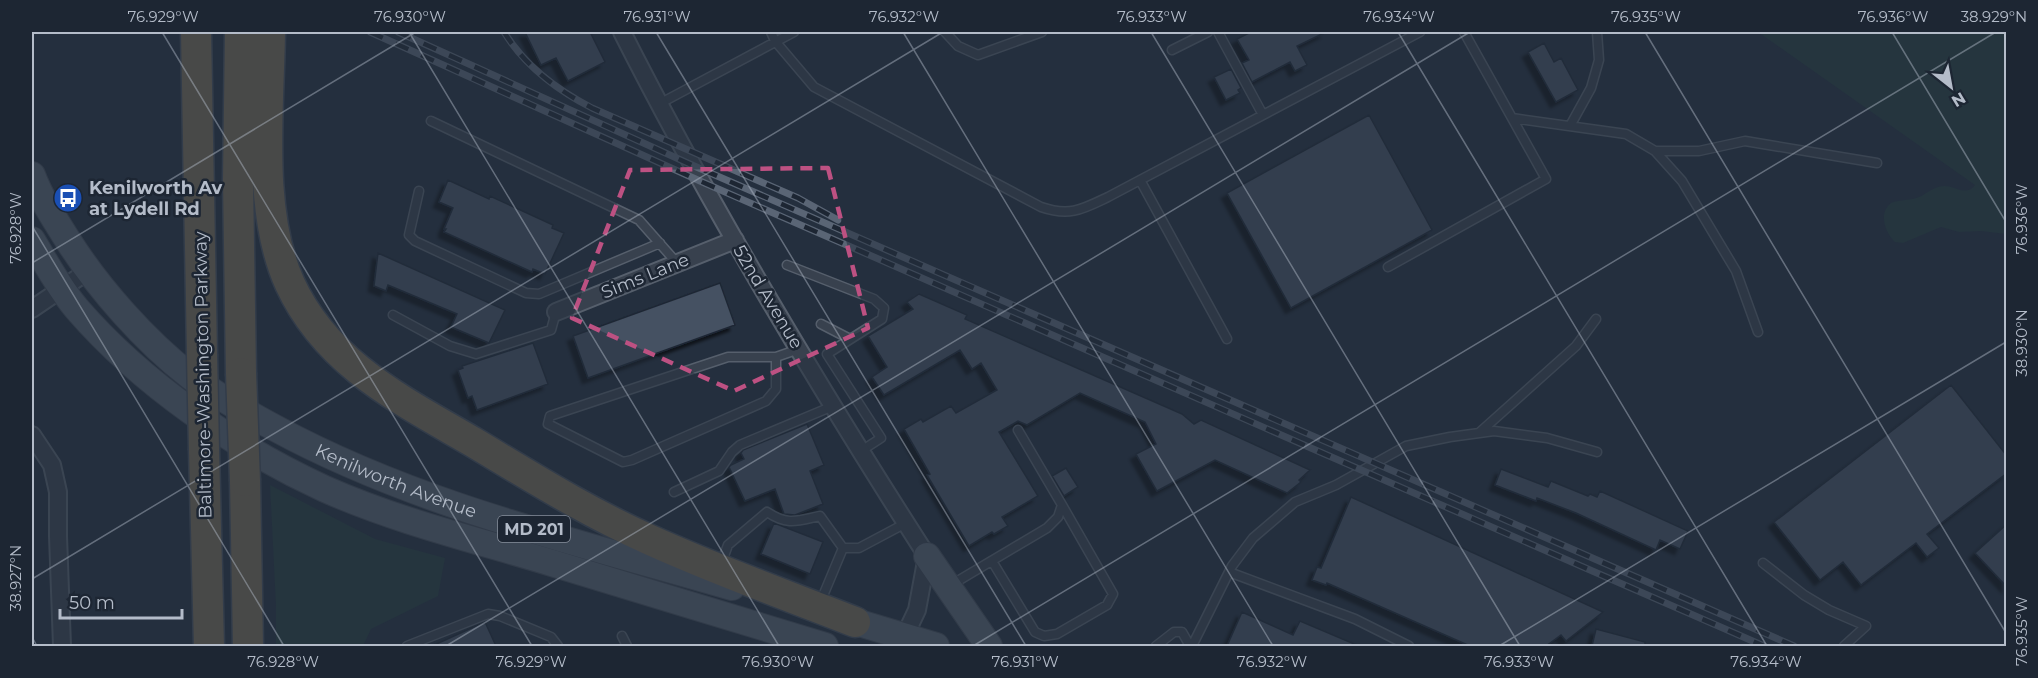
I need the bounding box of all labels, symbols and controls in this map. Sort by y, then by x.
text: 76.929°W [127,7,199,26]
text: 76.930°W [374,7,446,26]
text: 76.931°W [623,7,691,26]
text: 76.932°W [869,7,939,26]
text: 76.933°W [1117,7,1187,26]
text: 76.934°W [1363,7,1435,26]
text: 76.935°W [1611,7,1681,26]
text: 76.936°W [1858,7,1929,26]
text: 38.929°N [1961,7,2027,26]
north arrow [1921,57,1981,117]
text: N [1948,88,1969,111]
place label: Kenilworth Av at Lydell Rd [89,177,223,220]
bus stop icon: Kenilworth Av at Lydell Rd [52,182,84,214]
text: 76.936°W [2012,183,2031,254]
text: 76.928°W [6,192,25,264]
street label: Baltimore-Washington Parkway [189,231,217,519]
street label: 52nd Avenue [728,241,808,353]
street label: Sims Lane [598,248,692,304]
text: 38.930°N [2012,309,2031,377]
street label: Kenilworth Avenue [312,439,479,523]
road number: MD 201 [498,516,570,542]
text: 38.927°N [6,545,25,611]
scale bar [60,582,182,620]
text: 50 m [69,592,115,614]
text: 76.935°W [2012,596,2031,666]
text: 76.928°W [247,652,319,671]
text: 76.929°W [495,652,567,671]
text: 76.930°W [742,652,814,671]
text: 76.931°W [991,652,1059,671]
text: 76.932°W [1237,652,1307,671]
text: 76.933°W [1484,652,1554,671]
text: 76.934°W [1730,652,1802,671]

